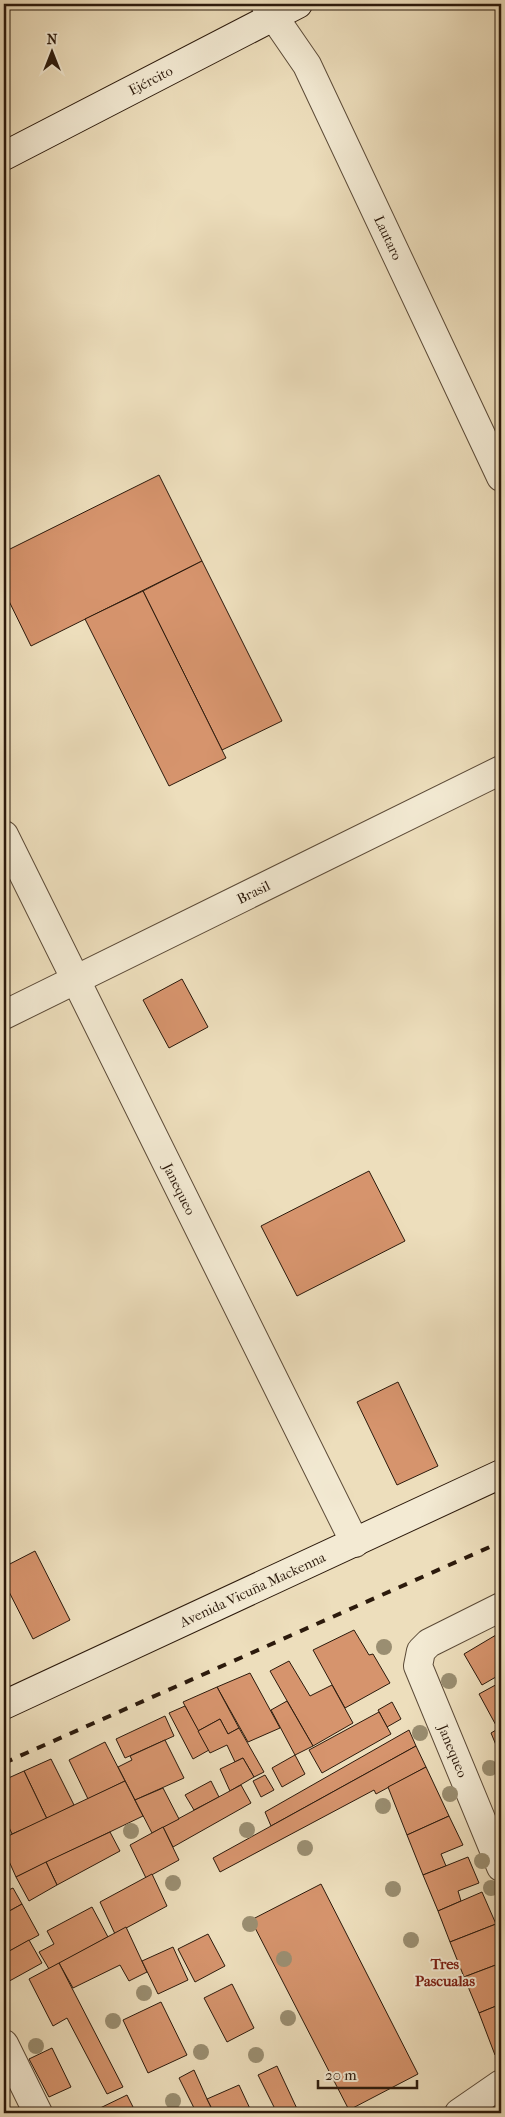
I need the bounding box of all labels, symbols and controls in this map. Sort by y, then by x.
north arrow [28,28,78,78]
text: N [47,31,58,48]
street label: Ejército [126,62,175,99]
street label: Lautaro [371,213,406,263]
street label: Brasil [234,877,273,907]
street label: Janequeo [159,1159,199,1218]
street label: Avenida Vicuña Mackenna [176,1548,329,1631]
street label: Janequeo [434,1721,472,1780]
district label: Tres Pascualas [415,1955,475,1990]
scale bar [318,2057,416,2089]
text: 20 m [325,2066,357,2084]

